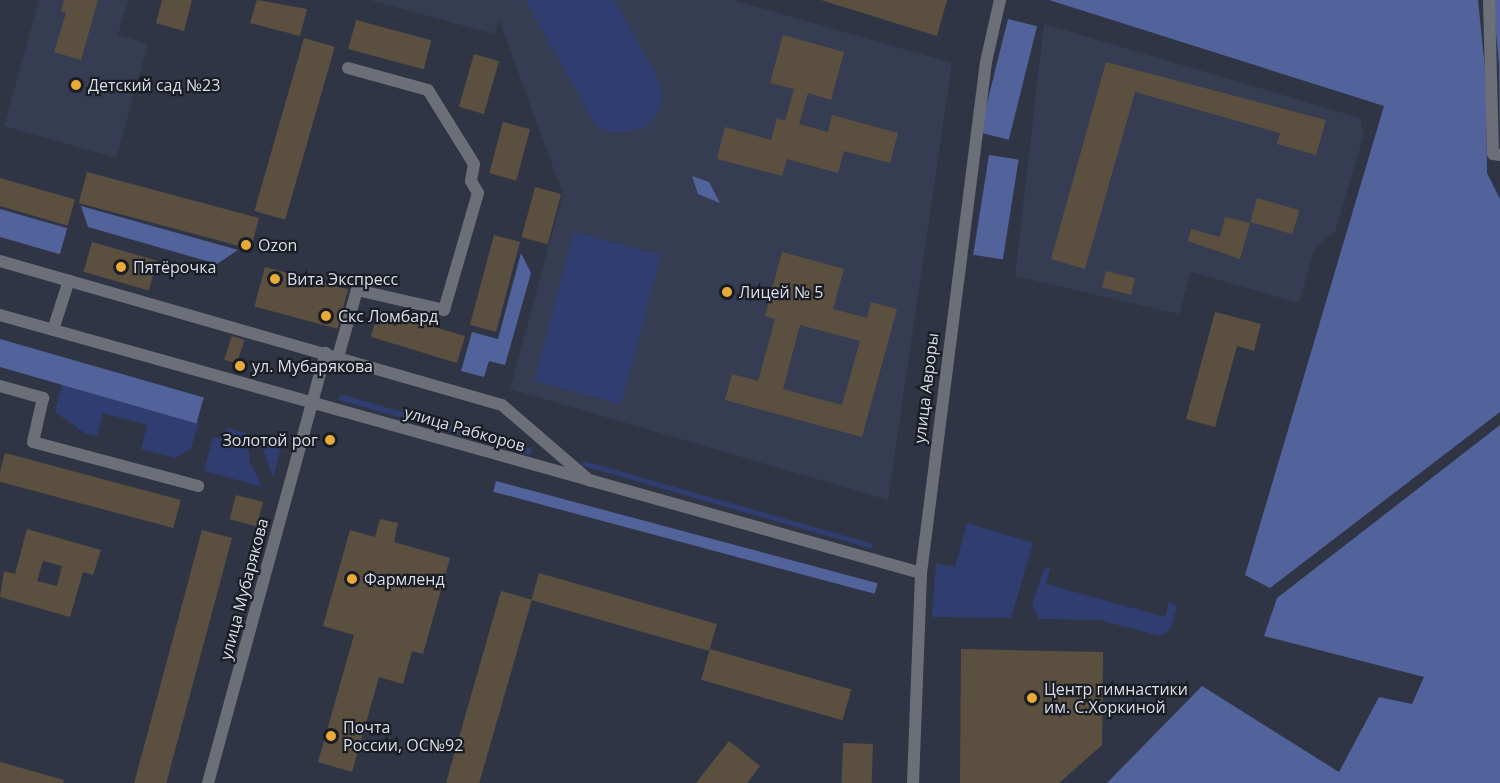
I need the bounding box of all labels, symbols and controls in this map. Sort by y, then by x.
place label: Детский сад №23 [88,75,220,95]
marker: Детский сад №23 [69,78,83,92]
place label: Ozon [258,235,297,255]
marker: Ozon [239,238,253,252]
place label: Пятёрочка [133,257,216,277]
marker: Пятёрочка [114,260,128,274]
place label: Вита Экспресс [287,269,398,289]
marker: Вита Экспресс [268,272,282,286]
place label: Лицей № 5 [739,282,823,302]
marker: Лицей № 5 [720,285,734,299]
place label: Скс Ломбард [338,306,438,326]
marker: Скс Ломбард [319,309,333,323]
street label: улица Авроры [910,332,942,444]
place label: ул. Мубарякова [252,356,373,376]
marker: ул. Мубарякова [233,359,247,373]
street label: улица Рабкоров [402,403,528,455]
place label: Золотой рог [222,430,318,450]
marker: Золотой рог [323,433,337,447]
street label: улица Мубарякова [216,516,272,662]
place label: Фармленд [364,569,445,589]
marker: Фармленд [345,572,359,586]
place label: Центр гимнастики им. С.Хоркиной [1044,679,1188,717]
marker: Центр гимнастики им. С.Хоркиной [1025,691,1039,705]
place label: Почта России, ОС№92 [343,717,463,755]
marker: Почта России, ОС№92 [324,729,338,743]

